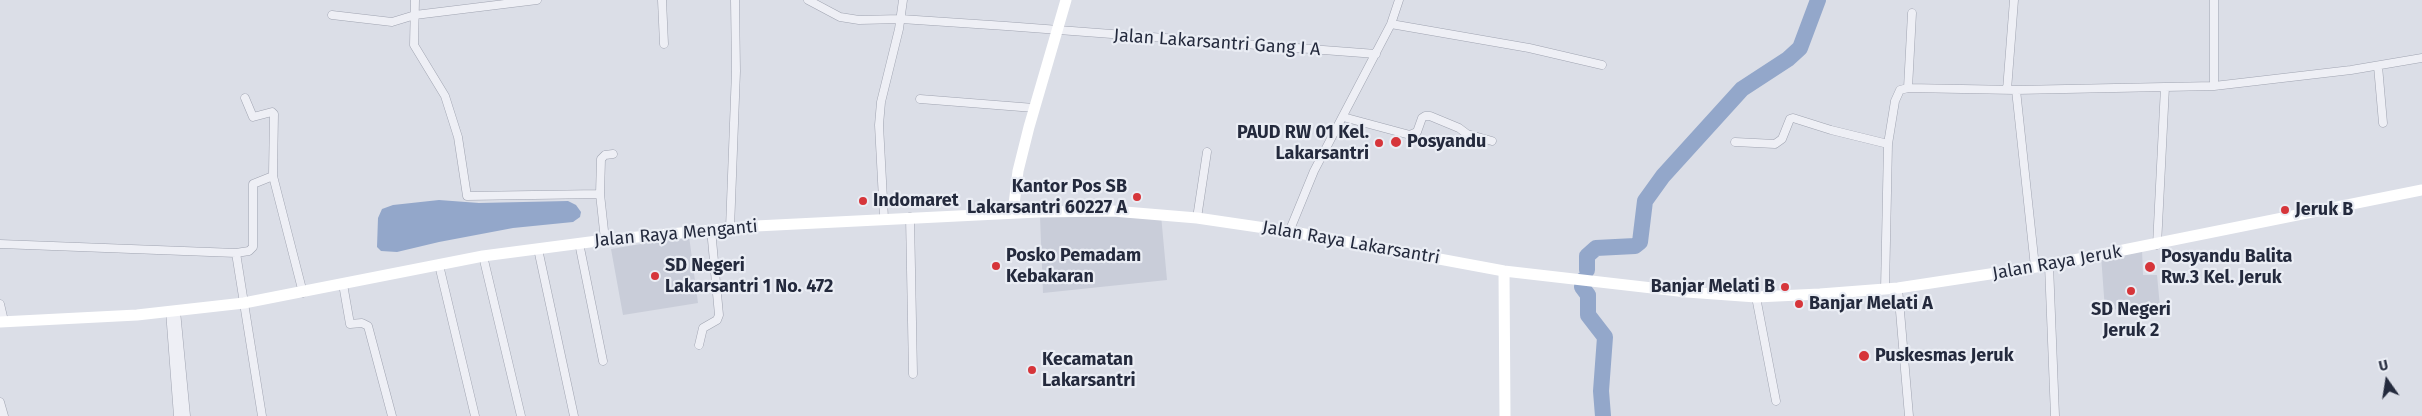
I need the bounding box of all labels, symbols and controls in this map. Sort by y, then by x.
street label: Jalan Lakarsantri Gang I A [1113,25,1321,61]
place label: PAUD RW 01 Kel. Lakarsantri [1237,122,1369,164]
place label: Posyandu [1407,131,1486,153]
marker: Posyandu [1389,135,1403,149]
marker: PAUD RW 01 Kel. Lakarsantri [1373,137,1385,149]
place label: Kantor Pos SB Lakarsantri 60227 A [967,176,1127,218]
place label: Indomaret [873,190,959,212]
marker: Kantor Pos SB Lakarsantri 60227 A [1131,191,1143,203]
marker: Indomaret [857,195,869,207]
place label: Jeruk B [2295,199,2353,221]
marker: Jeruk B [2279,204,2291,216]
street label: Jalan Raya Menganti [593,216,759,252]
street label: Jalan Raya Lakarsantri [1261,217,1441,269]
street label: Jalan Raya Jeruk [1991,241,2123,285]
place label: Posko Pemadam Kebakaran [1006,245,1141,288]
place label: Posyandu Balita Rw.3 Kel. Jeruk [2161,246,2292,288]
place label: SD Negeri Lakarsantri 1 No. 472 [665,255,833,298]
marker: Posko Pemadam Kebakaran [990,260,1002,272]
marker: Posyandu Balita Rw.3 Kel. Jeruk [2143,260,2157,274]
marker: SD Negeri Lakarsantri 1 No. 472 [649,270,661,282]
place label: Banjar Melati B [1651,276,1775,298]
marker: Banjar Melati B [1779,281,1791,293]
marker: SD Negeri Jeruk 2 [2125,285,2137,297]
place label: Banjar Melati A [1809,293,1933,315]
marker: Banjar Melati A [1793,298,1805,310]
place label: SD Negeri Jeruk 2 [2091,299,2171,342]
place label: Puskesmas Jeruk [1875,345,2014,367]
place label: Kecamatan Lakarsantri [1042,349,1135,392]
marker: Puskesmas Jeruk [1857,349,1871,363]
north arrow [2362,356,2412,406]
text: U [2377,357,2390,375]
marker: Kecamatan Lakarsantri [1026,364,1038,376]

